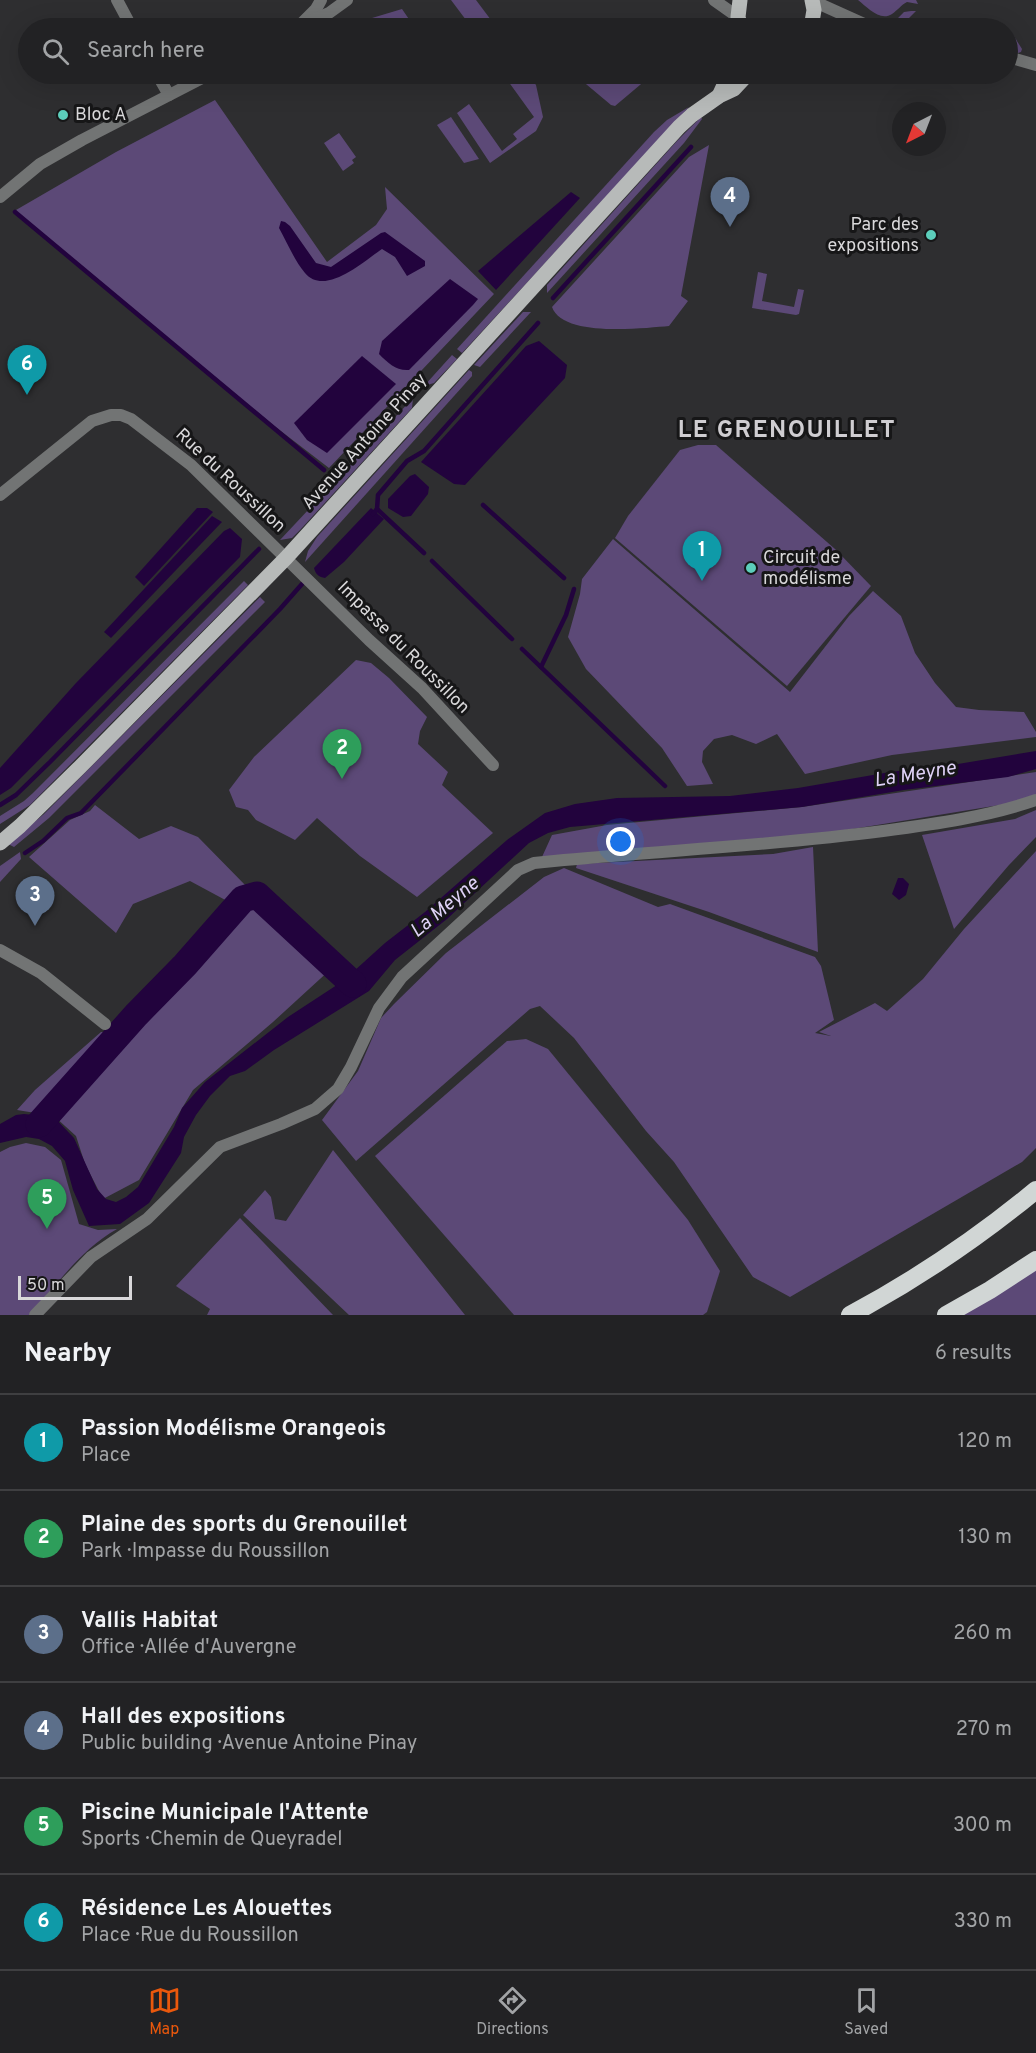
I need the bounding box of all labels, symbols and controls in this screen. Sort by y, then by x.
search box [18,18,1018,84]
icon: search [39,35,72,68]
text: Search here [87,38,205,65]
north arrow [892,102,946,156]
place label: Bloc A [75,104,127,127]
marker: Bloc A [56,108,70,122]
pin: 4 [710,178,750,227]
place label: Parc des expositions [828,214,919,258]
marker: Parc des expositions [924,228,938,242]
pin: 6 [8,346,46,395]
street label: Avenue Antoine Pinay [297,369,433,515]
district label: LE GRENOUILLET [678,416,896,446]
street label: Rue du Roussillon [170,424,290,538]
pin: 1 [682,532,722,581]
place label: Circuit de modélisme [763,547,852,591]
marker: Circuit de modélisme [744,561,758,575]
street label: Impasse du Roussillon [332,577,474,719]
pin: 2 [322,730,362,779]
water label: La Meyne [872,756,958,794]
your location [606,827,635,856]
water label: La Meyne [405,871,485,944]
pin: 3 [15,876,54,926]
pin: 5 [28,1180,66,1229]
scale bar [18,1273,132,1300]
text: 50 m [27,1276,65,1296]
text: Nearby [24,1338,112,1371]
text: 6 results [935,1341,1012,1367]
text: Passion Modélisme Orangeois [81,1416,386,1443]
text: 1 [40,1429,48,1455]
text: 120 m [958,1429,1012,1455]
text: Place [81,1443,131,1469]
text: Plaine des sports du Grenouillet [81,1512,407,1539]
text: 2 [37,1525,50,1551]
text: 130 m [958,1525,1012,1551]
text: Park · Impasse du Roussillon [81,1539,330,1565]
text: Vallis Habitat [81,1608,218,1635]
text: 3 [38,1621,50,1647]
text: 260 m [953,1621,1012,1647]
text: Office · Allée d'Auvergne [81,1635,297,1661]
text: Hall des expositions [81,1704,286,1731]
text: 4 [37,1717,50,1743]
text: 270 m [956,1717,1012,1743]
text: Public building · Avenue Antoine Pinay [81,1731,417,1757]
text: Piscine Municipale l'Attente [81,1800,369,1827]
text: 5 [37,1813,50,1839]
text: 300 m [953,1813,1012,1839]
text: Sports · Chemin de Queyradel [81,1827,342,1853]
text: Résidence Les Alouettes [81,1896,332,1923]
text: 6 [37,1909,50,1935]
text: 330 m [954,1909,1012,1935]
text: Place · Rue du Roussillon [81,1923,299,1949]
tab: Map [148,1984,181,2040]
tab: Directions [476,1984,549,2040]
tab: Saved [844,1984,888,2040]

